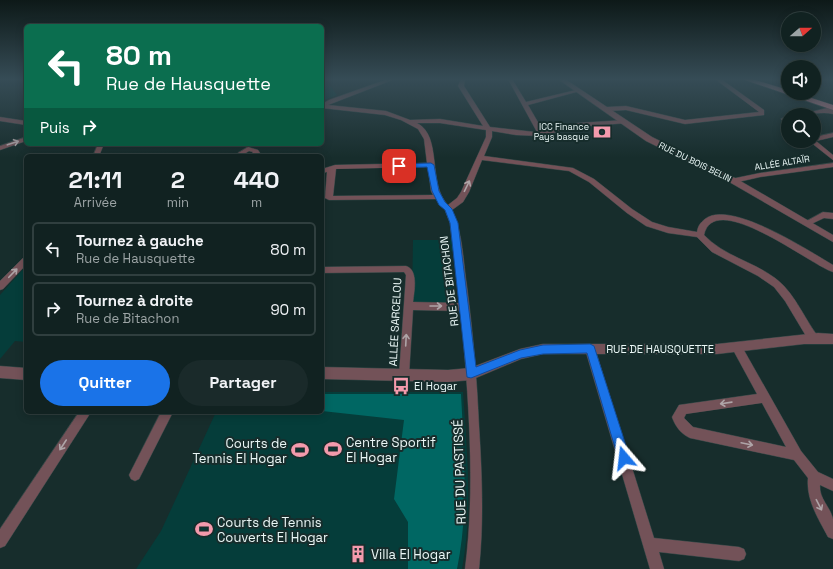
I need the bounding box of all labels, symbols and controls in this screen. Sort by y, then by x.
north arrow [781,12,821,52]
map controls [781,12,821,148]
text: 80 m [106,37,172,73]
icon: left [40,40,92,92]
button: sound [781,60,821,100]
text: Rue de Hausquette [106,72,271,95]
button: search [781,108,821,148]
icon: right [78,116,100,138]
text: Puis [40,118,70,137]
place label: ICC Finance Pays basque [534,121,589,143]
bank icon: ICC Finance Pays basque [592,122,612,142]
one-way arrow [6,139,18,147]
street label: RUE DU BOIS BELIN [657,139,733,185]
pin [382,149,416,183]
street label: ALLÉE ALTAÏR [754,153,811,173]
icon: arrive [388,155,410,177]
text: 21:11 [68,164,122,195]
text: 2 [171,164,185,195]
text: 440 [233,164,280,195]
one-way arrow [464,180,471,192]
text: Arrivée [74,194,117,211]
text: min [167,194,189,211]
text: m [251,194,262,211]
text: Tournez à gauche [76,231,204,250]
street label: RUE DE BITACHON [437,235,461,327]
icon: left [42,238,64,260]
text: 80 m [270,240,306,259]
text: Rue de Hausquette [76,250,195,267]
one-way arrow [8,269,17,279]
street label: ALLÉE SARCELOU [386,277,404,367]
text: Tournez à droite [76,291,193,310]
icon: right [42,298,64,320]
text: 90 m [270,300,306,319]
one-way arrow [429,302,442,310]
text: Rue de Bitachon [76,310,179,327]
one-way arrow [402,334,410,347]
street label: RUE DE HAUSQUETTE [606,342,714,356]
button: Quitter [40,360,170,406]
button: Partager [178,360,308,406]
bus stop icon: El Hogar [391,376,411,396]
place label: El Hogar [414,379,457,393]
one-way arrow [720,399,733,407]
street label: RUE DU PASTISSÉ [449,419,470,525]
place label: Centre Sportif El Hogar [346,434,436,466]
place label: Courts de Tennis El Hogar [193,435,287,467]
position arrow [603,437,645,479]
one-way arrow [59,439,67,450]
sports icon: Centre Sportif El Hogar [323,439,343,459]
sports icon: Courts de Tennis El Hogar [290,440,310,460]
one-way arrow [740,441,753,449]
one-way arrow [815,499,823,511]
place label: Courts de Tennis Couverts El Hogar [217,514,328,546]
sports icon: Courts de Tennis Couverts El Hogar [194,519,214,539]
building icon: Villa El Hogar [348,544,368,564]
place label: Villa El Hogar [371,546,451,563]

